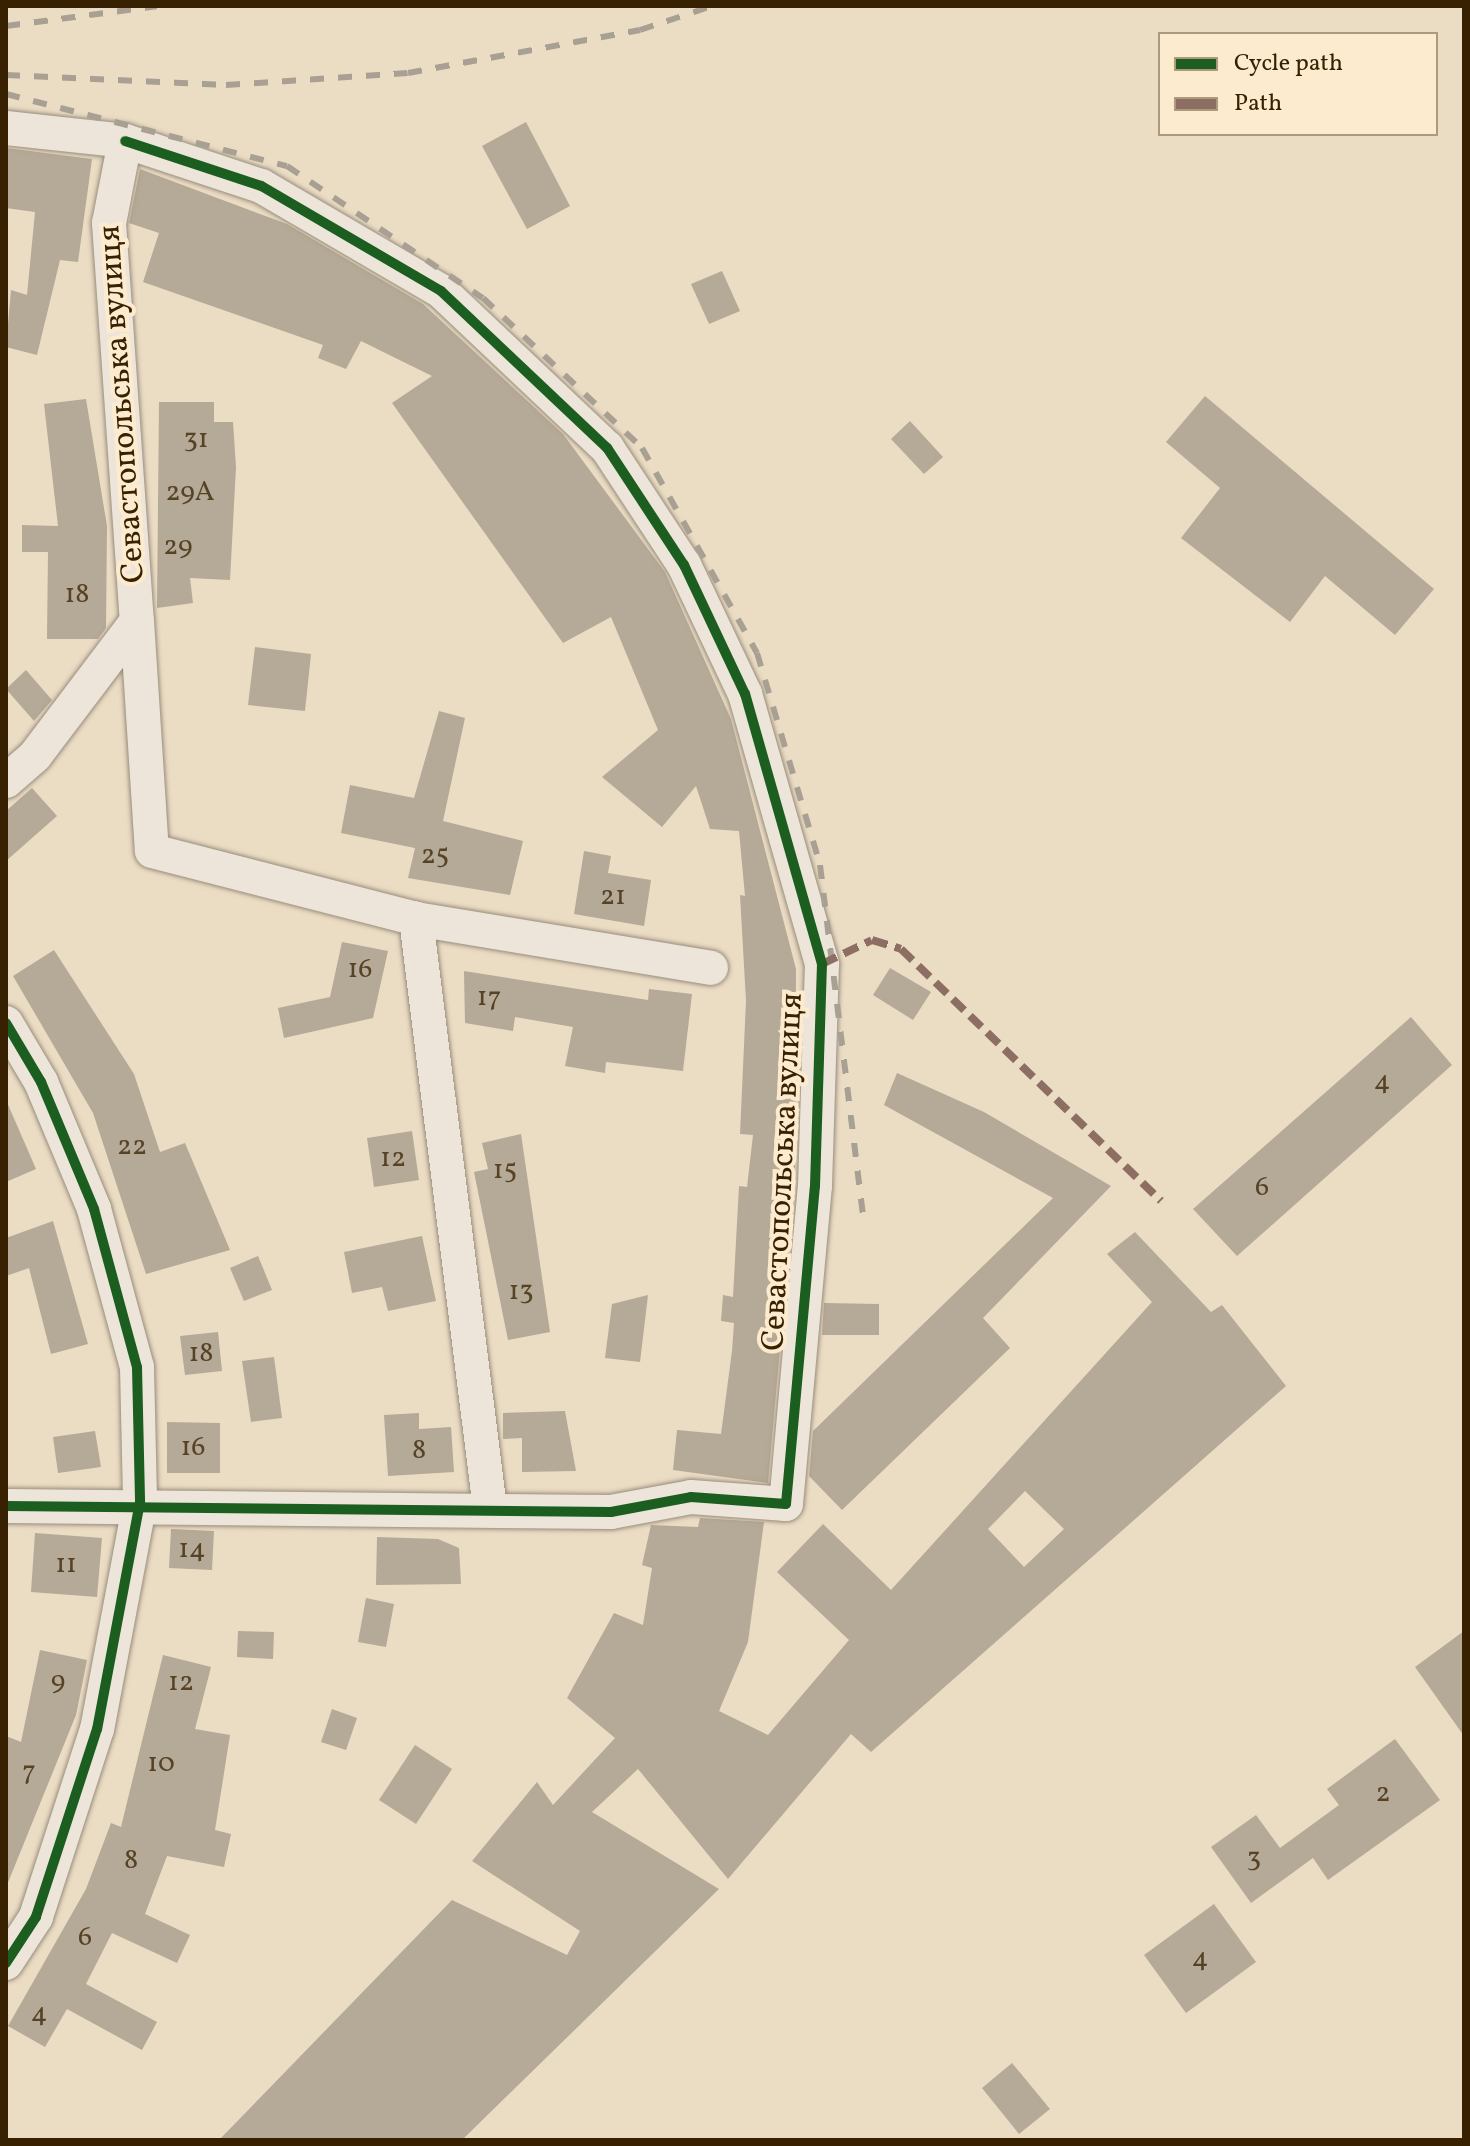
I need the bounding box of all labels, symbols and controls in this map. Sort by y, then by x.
legend [1158,32,1438,136]
text: Cycle path [1234,47,1343,81]
text: Path [1234,87,1282,121]
street label: Севастопольська вулиця [91,224,155,584]
house number: 31 [183,423,209,457]
house number: 29А [166,476,214,510]
house number: 29 [163,530,193,564]
house number: 18 [64,578,90,612]
house number: 25 [421,839,449,873]
house number: 21 [600,880,626,914]
house number: 16 [347,953,373,987]
house number: 17 [477,981,501,1015]
street label: Севастопольська вулиця [755,992,813,1352]
house number: 4 [1374,1065,1390,1099]
house number: 22 [117,1130,147,1164]
house number: 12 [380,1142,406,1176]
house number: 15 [493,1154,517,1188]
house number: 6 [1255,1171,1269,1205]
house number: 13 [508,1275,534,1309]
house number: 18 [188,1337,214,1371]
house number: 16 [180,1431,206,1465]
house number: 8 [412,1434,426,1468]
house number: 14 [178,1533,206,1567]
house number: 11 [55,1548,77,1582]
house number: 9 [51,1665,65,1699]
house number: 12 [168,1666,194,1700]
house number: 10 [147,1747,175,1781]
house number: 7 [22,1755,36,1789]
house number: 2 [1375,1777,1391,1811]
house number: 3 [1247,1842,1261,1876]
house number: 8 [124,1844,138,1878]
house number: 6 [78,1921,92,1955]
house number: 4 [1192,1942,1208,1976]
house number: 4 [31,1997,47,2031]

